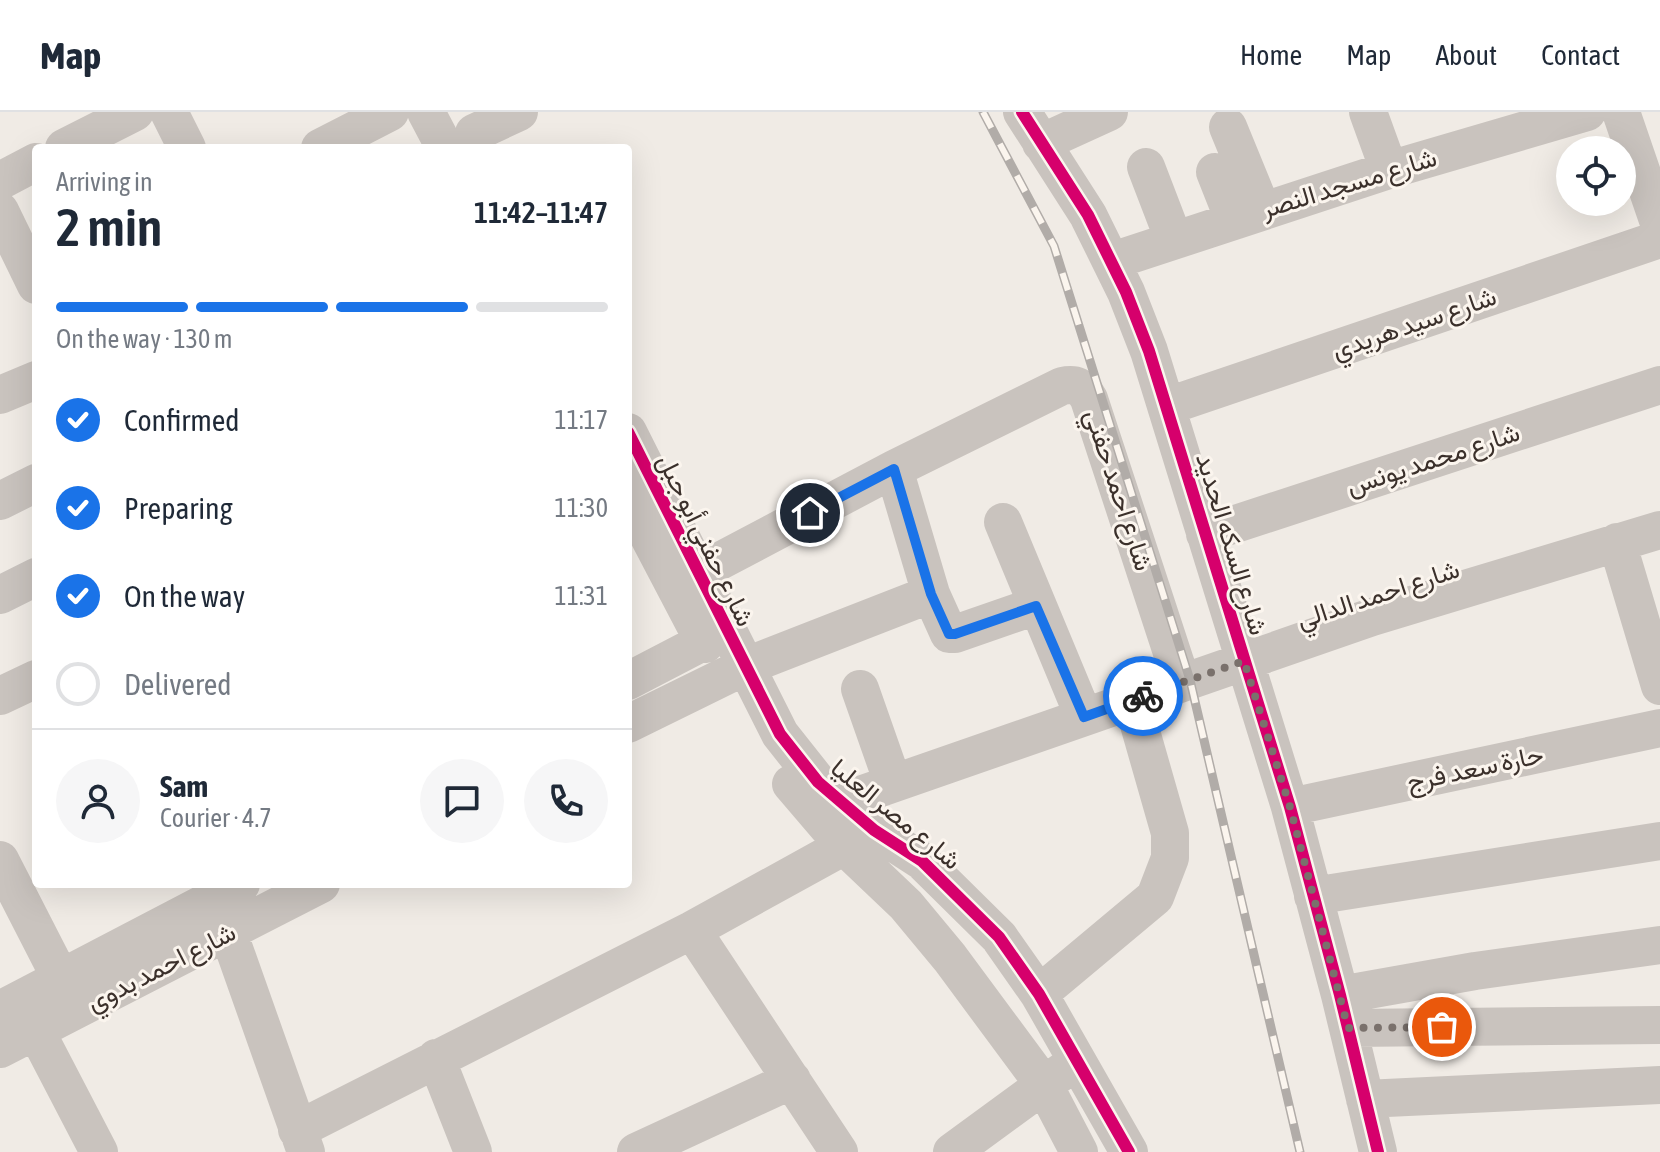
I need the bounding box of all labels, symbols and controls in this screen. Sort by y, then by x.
text: Map [40,34,101,77]
text: Home [1240,39,1302,71]
text: Map [1346,39,1391,71]
text: About [1435,39,1497,71]
text: Contact [1541,39,1620,71]
map controls [1556,136,1636,216]
button: locate [1556,136,1636,216]
street label: شارع مسجد النصر [1257,142,1441,227]
text: Arriving in [56,167,153,197]
text: 11:42–11:47 [474,195,608,229]
text: 2 min [56,197,162,257]
street label: شارع سيد هريدي [1328,281,1502,371]
text: On the way · 130 m [56,324,233,354]
icon: check [56,398,100,442]
text: Confirmed [124,403,239,437]
text: 11:17 [554,405,608,435]
street label: شارع احمد حفني [1073,406,1159,576]
street label: شارع محمد يونس [1343,417,1524,504]
street label: شارع حفني أبو جبل [646,449,761,634]
street label: شارع السكه الحديد [1187,449,1274,639]
pin [776,479,844,547]
icon: check [56,486,100,530]
text: Preparing [124,491,233,525]
icon: home [788,491,832,535]
text: 11:30 [554,493,608,523]
street label: شارع احمد الدالي [1293,554,1465,640]
icon: check [56,574,100,618]
text: On the way [124,579,245,613]
text: 11:31 [554,581,608,611]
courier [1103,656,1183,736]
text: Delivered [124,667,232,701]
icon: bike [1121,674,1165,718]
street label: حارة سعد فرج [1404,739,1547,800]
street label: شارع مصر العليا [823,752,967,878]
button: person [56,759,140,843]
button: chat [420,759,504,843]
button: phone [524,759,608,843]
text: Sam [160,769,208,803]
text: Courier · 4.7 [160,803,271,833]
street label: شارع احمد بدوي [82,917,243,1023]
pin [1408,993,1476,1061]
icon: bag [1420,1005,1464,1049]

